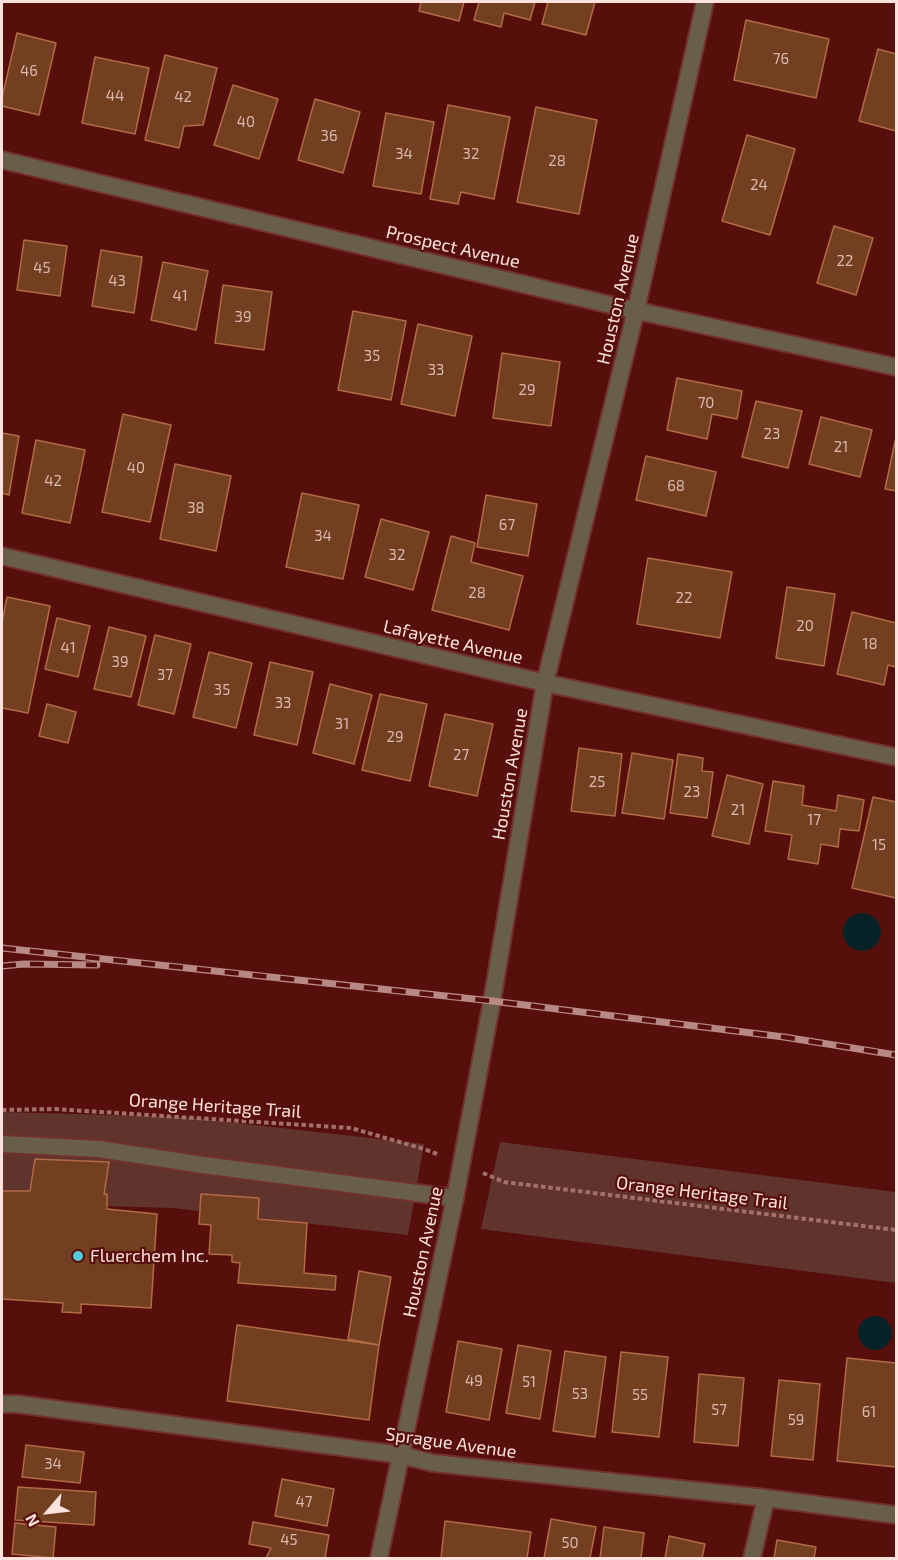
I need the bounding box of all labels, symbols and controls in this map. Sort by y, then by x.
house number: 76 [773,50,789,68]
house number: 46 [20,62,38,80]
house number: 44 [106,87,124,105]
house number: 42 [174,88,192,106]
house number: 40 [237,113,255,131]
house number: 36 [321,127,337,145]
house number: 34 [395,145,413,163]
house number: 32 [463,145,479,163]
house number: 28 [548,152,566,170]
house number: 24 [750,176,768,194]
street label: Prospect Avenue [384,221,522,273]
street label: Houston Avenue [592,232,644,366]
house number: 22 [837,252,853,270]
house number: 45 [33,259,51,277]
house number: 43 [108,272,126,290]
house number: 41 [172,287,188,305]
house number: 39 [235,308,251,326]
house number: 35 [364,347,380,365]
house number: 33 [428,361,444,379]
house number: 29 [518,381,536,399]
house number: 70 [698,394,714,412]
house number: 23 [764,425,780,443]
house number: 21 [834,438,848,456]
house number: 40 [127,459,145,477]
house number: 42 [44,472,62,490]
house number: 68 [667,477,685,495]
house number: 38 [187,499,205,517]
house number: 67 [499,516,515,534]
house number: 34 [314,527,332,545]
house number: 32 [389,546,405,564]
house number: 28 [468,584,486,602]
house number: 22 [676,589,692,607]
street label: Lafayette Avenue [381,615,525,669]
house number: 20 [796,617,814,635]
house number: 18 [862,635,878,653]
house number: 41 [60,639,76,657]
house number: 39 [112,653,128,671]
house number: 37 [157,666,173,684]
house number: 35 [214,681,230,699]
house number: 33 [275,694,291,712]
street label: Houston Avenue [488,706,532,842]
house number: 31 [335,715,349,733]
house number: 29 [386,728,404,746]
house number: 27 [453,746,469,764]
house number: 25 [589,773,605,791]
house number: 23 [684,783,700,801]
house number: 21 [731,801,745,819]
house number: 17 [807,811,821,829]
house number: 15 [872,836,886,854]
street label: Orange Heritage Trail [128,1089,302,1123]
street label: Orange Heritage Trail [615,1172,789,1214]
street label: Houston Avenue [399,1184,447,1320]
place label: Fluerchem Inc. [90,1245,209,1267]
marker: Fluerchem Inc. [71,1249,85,1263]
house number: 49 [465,1372,483,1390]
house number: 51 [522,1373,536,1391]
house number: 53 [572,1385,588,1403]
house number: 55 [632,1386,648,1404]
house number: 57 [711,1401,727,1419]
house number: 61 [862,1403,876,1421]
house number: 59 [788,1411,804,1429]
street label: Sprague Avenue [384,1423,518,1463]
house number: 34 [44,1455,62,1473]
north arrow [18,1482,78,1542]
house number: 47 [296,1493,312,1511]
text: N [21,1511,43,1530]
house number: 45 [280,1531,298,1549]
house number: 50 [561,1534,579,1552]

